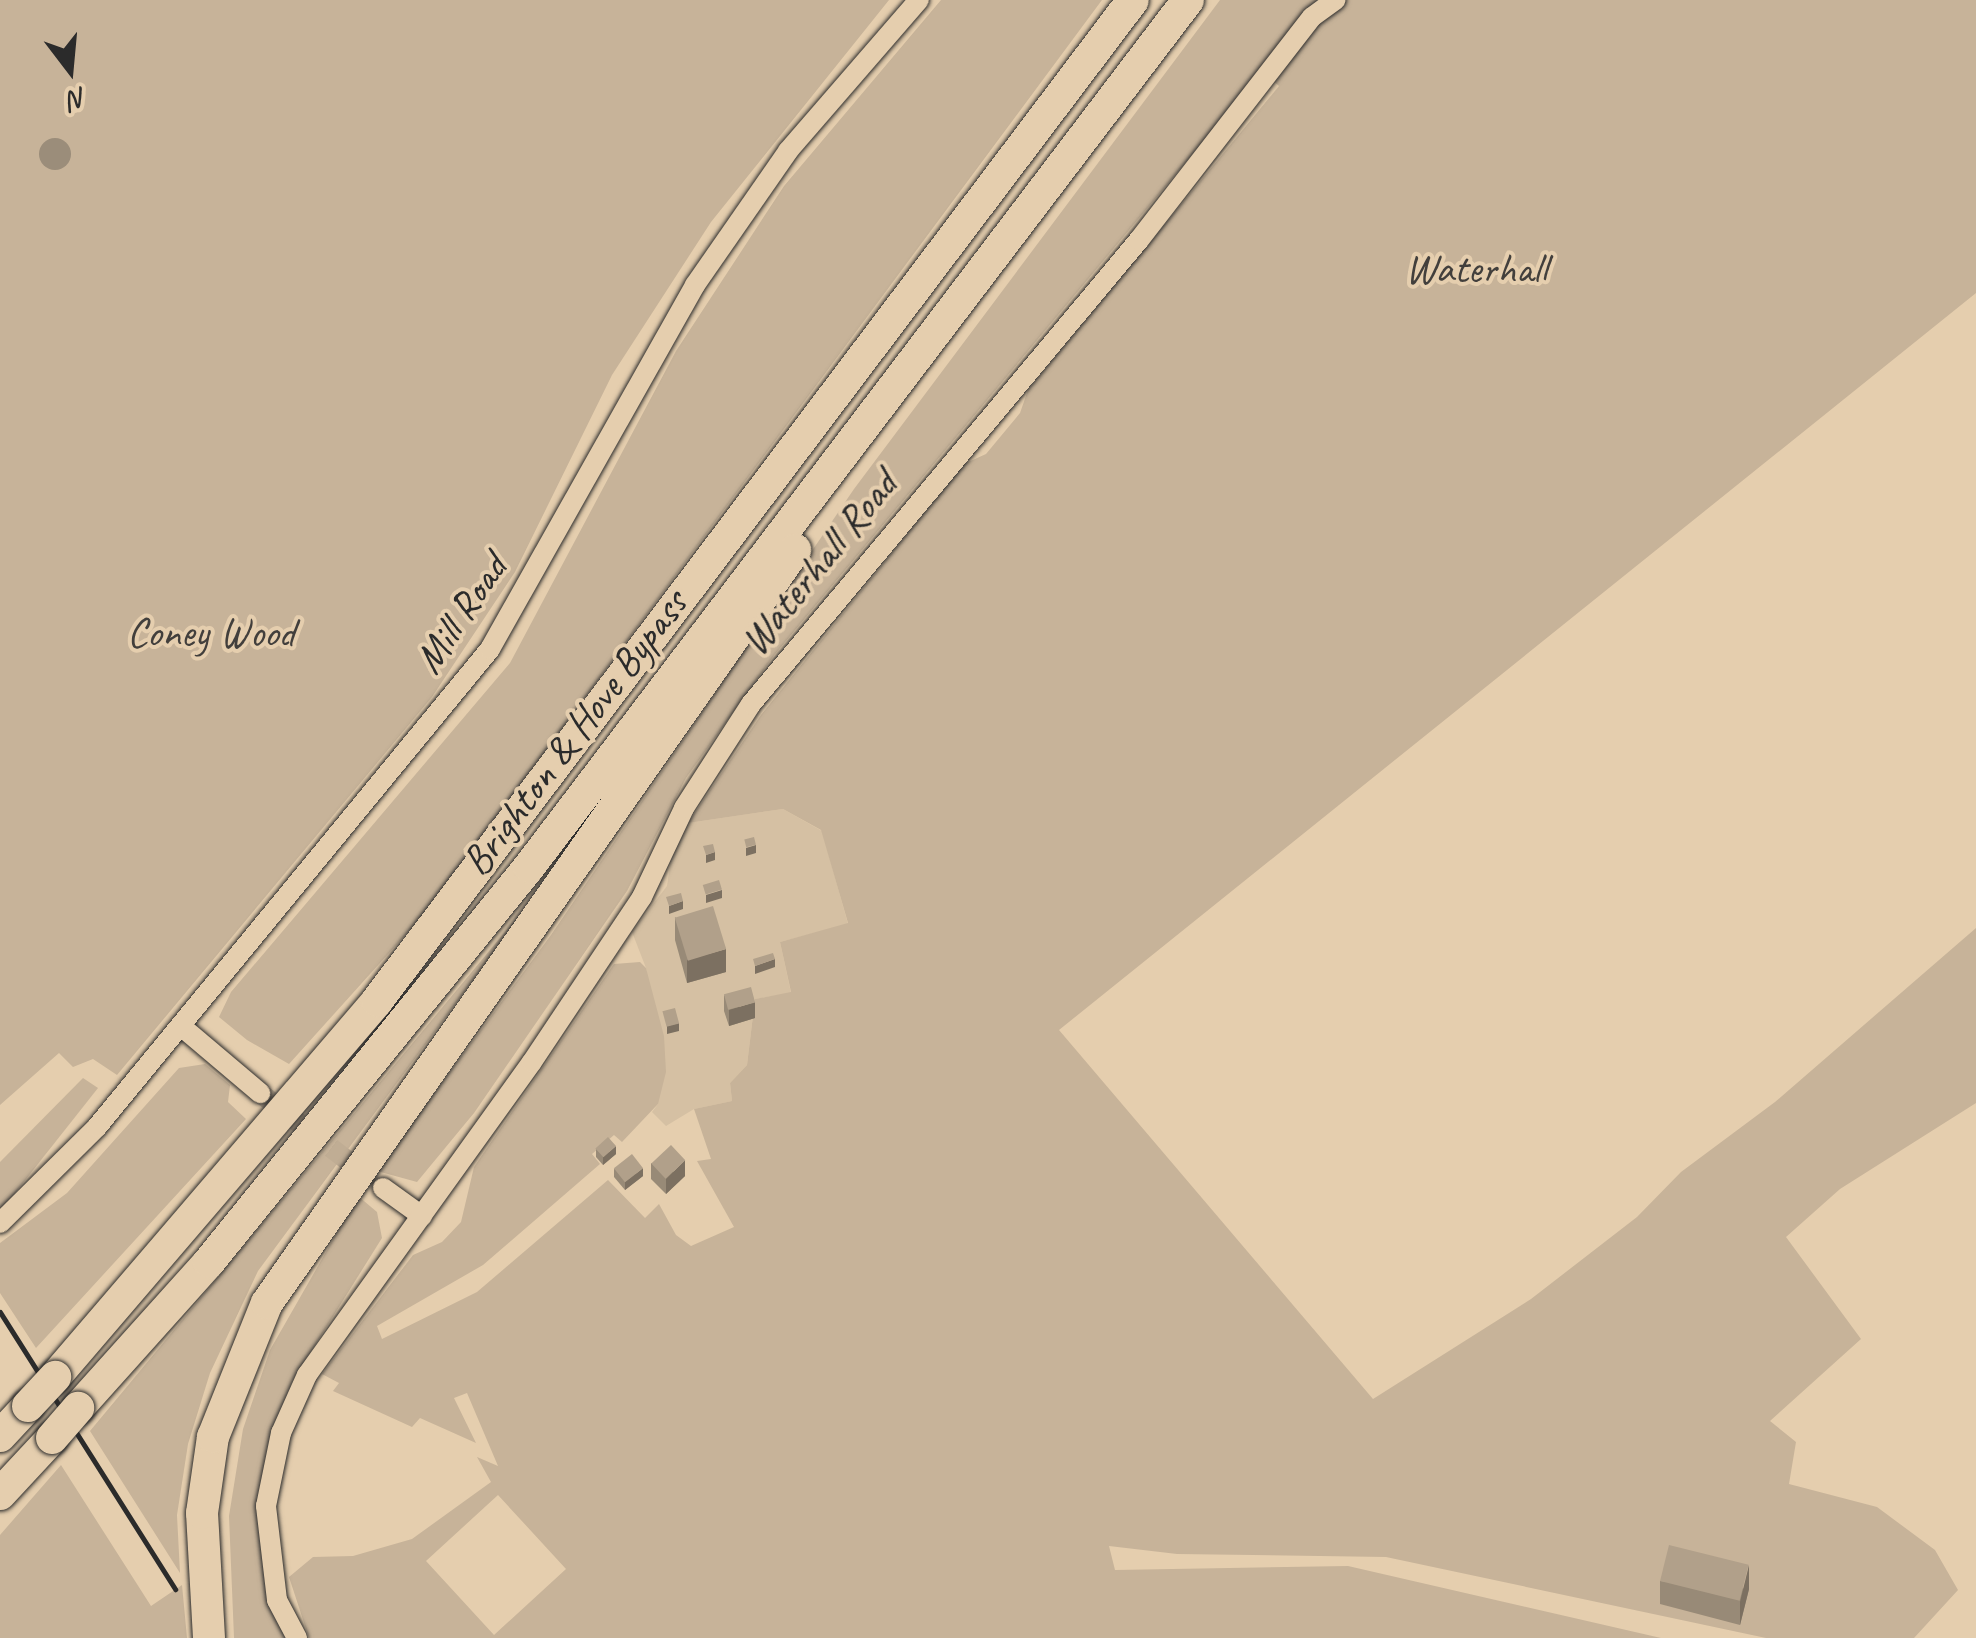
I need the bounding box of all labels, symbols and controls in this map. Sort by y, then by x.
north arrow [20,20,120,120]
text: N [65,80,92,119]
park label: Waterhall [1405,244,1547,294]
street label: Waterhall Road [729,461,909,665]
street label: Mill Road [403,545,519,683]
street label: Brighton & Hove Bypass [451,580,699,886]
park label: Coney Wood [127,608,295,658]

